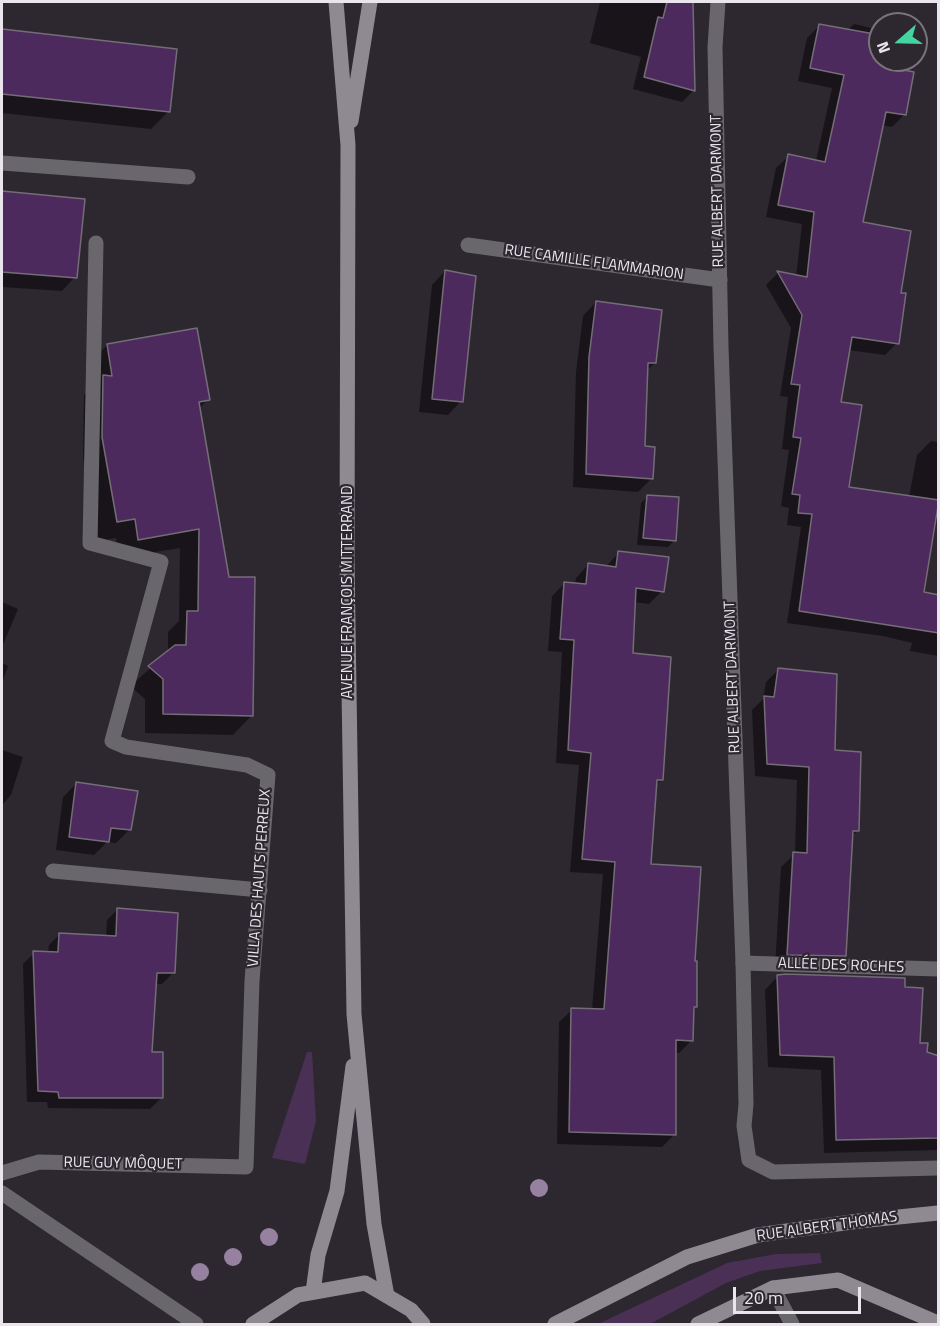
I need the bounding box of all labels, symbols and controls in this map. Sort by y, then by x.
north arrow [868,12,928,72]
text: N [870,38,896,57]
street label: RUE ALBERT DARMONT [708,115,728,267]
street label: RUE CAMILLE FLAMMARION [503,241,685,285]
street label: AVENUE FRANÇOIS MITTERRAND [339,485,357,699]
street label: RUE ALBERT DARMONT [721,600,745,754]
street label: VILLA DES HAUTS PERREUX [245,788,275,968]
street label: ALLÉE DES ROCHES [778,955,904,977]
street label: RUE GUY MÔQUET [63,1154,183,1174]
street label: RUE ALBERT THOMAS [755,1208,899,1246]
scale bar [736,1275,864,1313]
text: 20 m [744,1284,783,1311]

